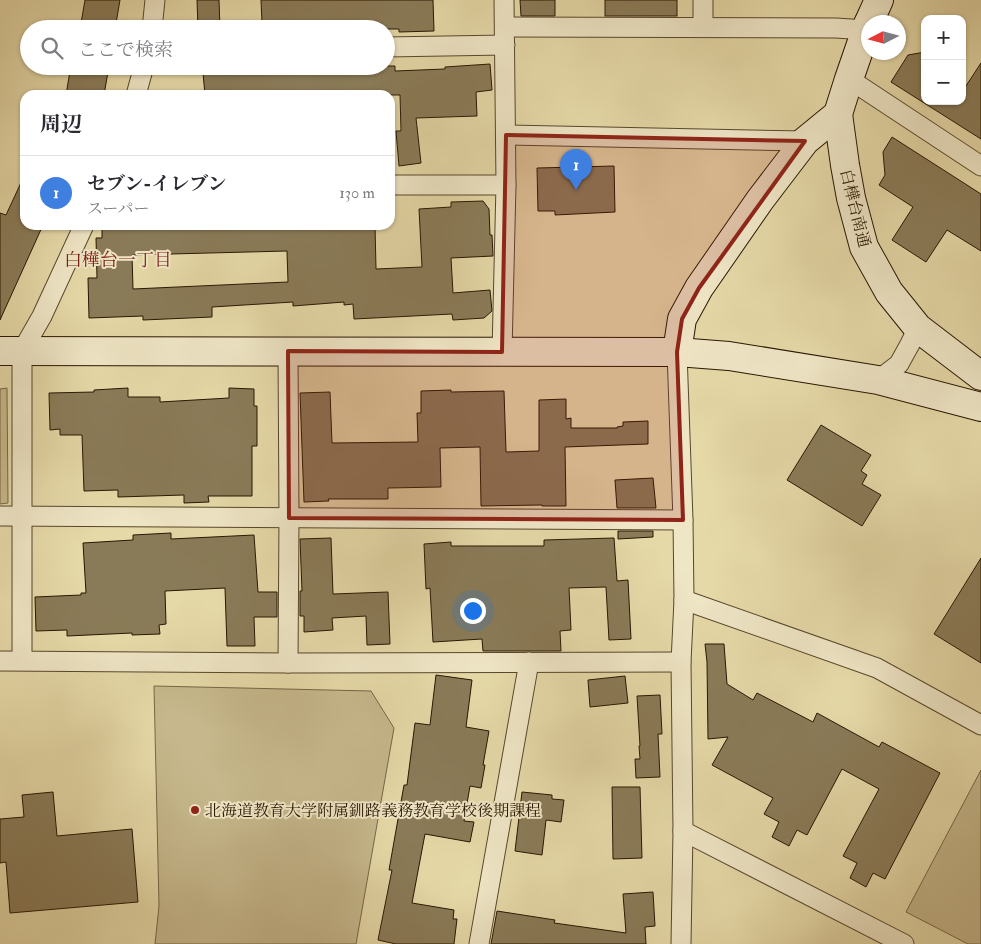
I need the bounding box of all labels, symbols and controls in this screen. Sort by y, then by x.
north arrow [861,15,906,60]
map controls [921,15,966,105]
button: + [921,15,966,60]
search box [20,20,395,75]
icon: search [38,34,66,62]
text: ここで検索 [78,38,173,62]
button: − [921,60,966,105]
text: 周辺 [40,111,82,138]
pin: 1 [560,149,592,190]
street label: 白樺台南通 [836,167,874,249]
text: セブン-イレブン [87,172,227,196]
text: 1 [53,183,59,203]
text: 130 m [339,183,375,203]
text: スーパー [87,199,149,219]
district label: 白樺台一丁目 [64,249,172,272]
your location [460,598,486,624]
place label: 北海道教育大学附属釧路義務教育学校後期課程 [205,801,541,821]
marker: 北海道教育大学附属釧路義務教育学校後期課程 [189,804,201,816]

